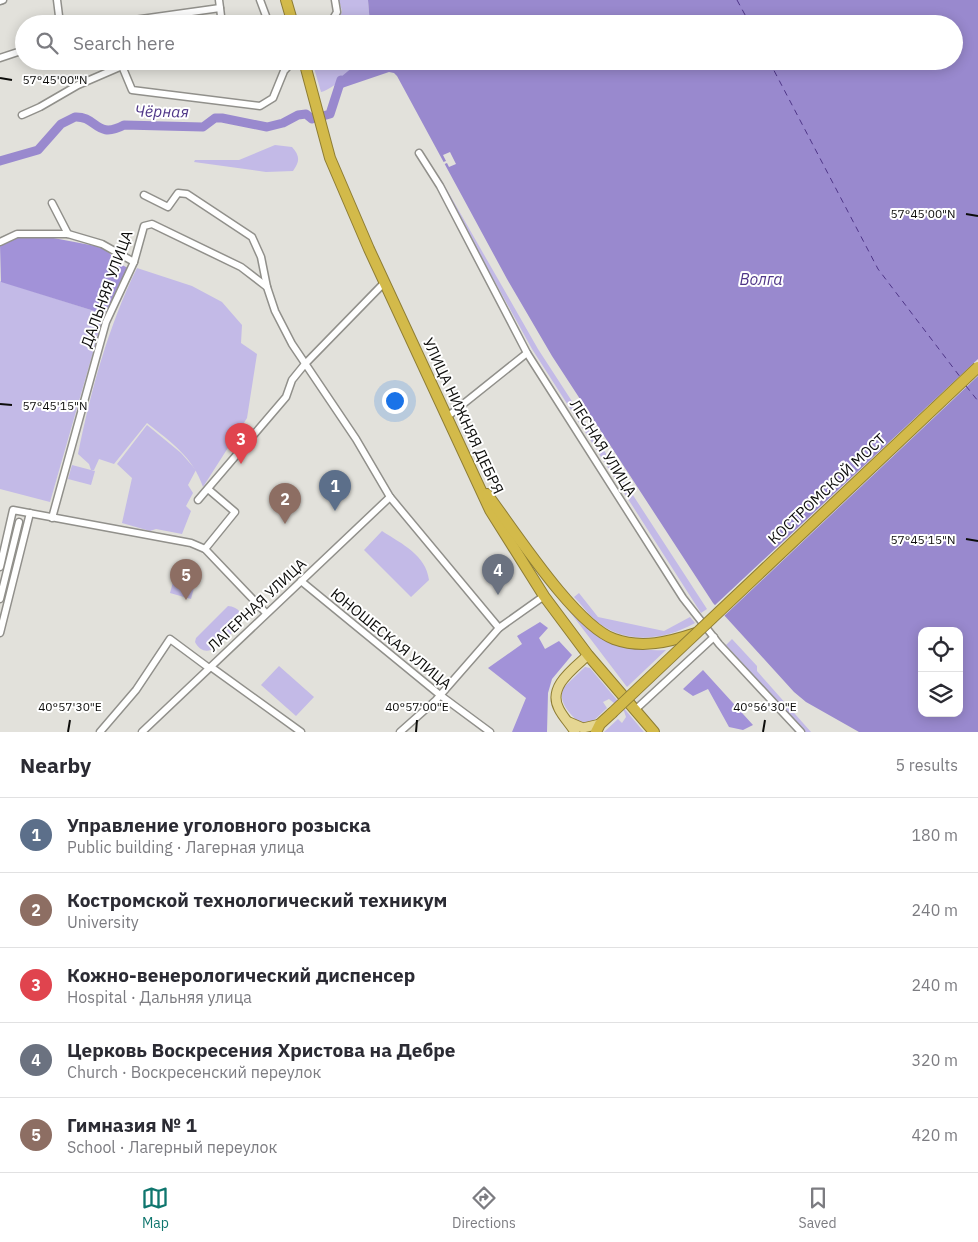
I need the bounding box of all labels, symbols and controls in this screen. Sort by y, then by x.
search box [15,15,963,70]
icon: search [33,29,61,57]
text: Search here [73,31,175,55]
text: 57°45'00"N [22,72,88,87]
water label: Чёрная [135,101,189,121]
text: 57°45'00"N [890,206,956,221]
street label: ДАЛЬНЯЯ УЛИЦА [77,227,137,350]
water label: Волга [739,269,783,289]
street label: УЛИЦА НИЖНЯЯ ДЕБРЯ [419,335,508,497]
your location [382,388,408,414]
street label: ЛЕСНАЯ УЛИЦА [566,396,641,500]
text: 57°45'15"N [22,398,88,413]
pin: 3 [225,423,257,464]
street label: КОСТРОМСКОЙ МОСТ [764,429,890,548]
pin: 1 [319,470,351,511]
pin: 2 [269,483,301,524]
text: 57°45'15"N [890,532,956,547]
street label: ЛАГЕРНАЯ УЛИЦА [203,554,310,655]
pin: 4 [482,554,514,595]
pin: 5 [170,559,202,600]
street label: ЮНОШЕСКАЯ УЛИЦА [327,584,456,694]
map controls [918,627,963,717]
button: locate [918,627,963,672]
button: layers [918,672,963,717]
text: 40°57'30"E [38,699,102,714]
text: 40°57'00"E [385,699,449,714]
text: 40°56'30"E [733,699,797,714]
text: Nearby [20,751,91,779]
text: 5 results [895,755,958,775]
text: Управление уголовного розыска [67,813,371,837]
text: 1 [31,825,41,845]
text: 180 m [911,825,958,845]
text: Public building · Лагерная улица [67,837,304,857]
text: Костромской технологический техникум [67,888,447,912]
text: 2 [31,900,41,920]
text: 240 m [911,900,958,920]
text: University [67,912,139,932]
text: Кожно-венерологический диспенсер [67,963,415,987]
text: 3 [31,975,41,995]
text: 240 m [911,975,958,995]
text: Hospital · Дальняя улица [67,987,252,1007]
text: Церковь Воскресения Христова на Дебре [67,1038,455,1062]
text: 4 [31,1050,41,1070]
text: 320 m [911,1050,958,1070]
text: Church · Воскресенский переулок [67,1062,321,1082]
text: Гимназия № 1 [67,1113,197,1137]
text: 5 [31,1125,41,1145]
text: 420 m [911,1125,958,1145]
text: School · Лагерный переулок [67,1137,277,1157]
tab: Map [141,1184,169,1232]
tab: Directions [452,1184,516,1232]
tab: Saved [799,1184,837,1232]

